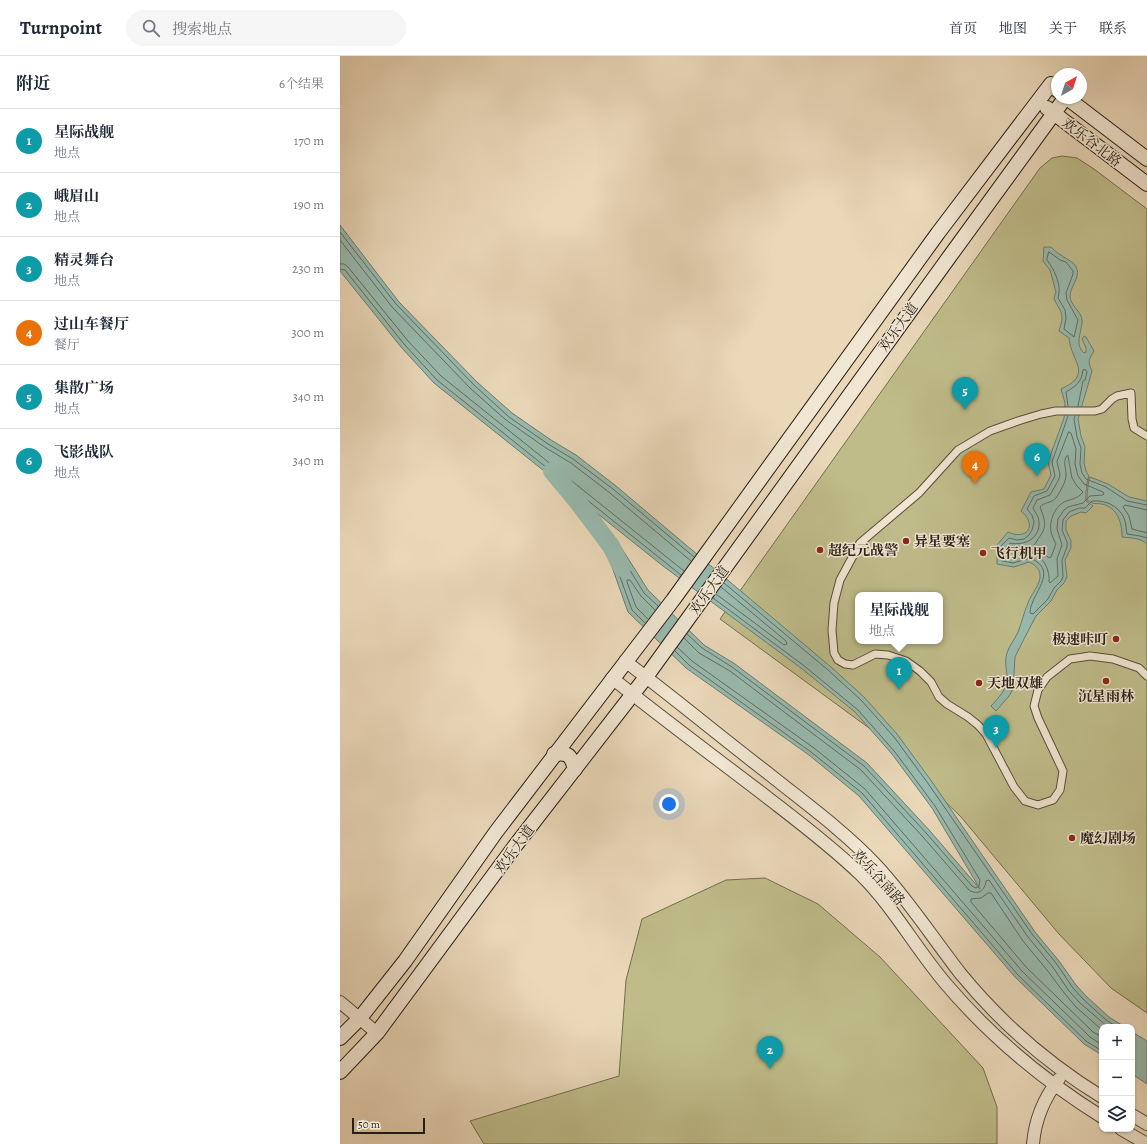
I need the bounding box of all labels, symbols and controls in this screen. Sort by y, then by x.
search box [126,10,406,46]
text: Turnpoint [20,15,102,41]
icon: search [140,17,162,39]
text: 搜索地点 [172,19,232,39]
text: 首页 [949,19,977,38]
text: 地图 [999,19,1027,38]
text: 关于 [1049,19,1077,38]
text: 联系 [1099,19,1127,38]
north arrow [1051,68,1087,104]
text: 附近 [16,72,50,95]
text: 6个结果 [279,75,324,92]
street label: 欢乐谷北路 [1058,114,1125,171]
text: 星际战舰 [54,122,114,142]
text: 1 [27,132,31,149]
text: 170 m [294,132,324,149]
text: 地点 [54,144,80,161]
text: 峨眉山 [54,186,99,206]
text: 2 [26,196,32,213]
text: 190 m [293,196,324,213]
text: 地点 [54,208,80,225]
text: 精灵舞台 [54,250,114,270]
text: 3 [26,260,32,277]
text: 230 m [292,260,324,277]
text: 地点 [54,272,80,289]
street label: 欢乐大道 [874,299,923,356]
text: 过山车餐厅 [54,314,129,334]
text: 4 [26,324,32,341]
text: 300 m [291,324,324,341]
text: 餐厅 [54,336,80,353]
pin: 5 [952,377,978,410]
text: 集散广场 [54,378,114,398]
text: 5 [26,388,32,405]
text: 340 m [292,388,324,405]
text: 地点 [54,400,80,417]
text: 飞影战队 [54,442,114,462]
pin: 6 [1024,443,1050,476]
pin: 4 [962,451,988,484]
text: 6 [26,452,32,469]
text: 340 m [292,452,324,469]
text: 地点 [54,464,80,481]
place label: 异星要塞 [914,532,970,551]
marker: 异星要塞 [901,536,911,546]
place label: 超纪元战警 [828,541,899,560]
place label: 飞行机甲 [991,544,1047,563]
marker: 超纪元战警 [815,545,825,555]
marker: 飞行机甲 [978,548,988,558]
street label: 欢乐大道 [685,562,734,619]
popup [855,592,943,644]
text: 星际战舰 [869,600,929,620]
text: 地点 [869,622,895,639]
place label: 极速咔叮 [1052,630,1108,649]
marker: 极速咔叮 [1111,634,1121,644]
pin: 1 [886,657,912,690]
place label: 天地双雄 [987,674,1043,693]
marker: 沉星雨林 [1101,676,1111,686]
marker: 天地双雄 [974,678,984,688]
place label: 沉星雨林 [1078,687,1134,706]
pin: 3 [983,715,1009,748]
your location [659,794,679,814]
street label: 欢乐大道 [490,821,539,877]
place label: 魔幻剧场 [1080,829,1136,848]
marker: 魔幻剧场 [1067,833,1077,843]
street label: 欢乐谷南路 [848,845,909,910]
map controls [1099,1024,1135,1132]
button: + [1099,1024,1135,1060]
pin: 2 [757,1036,783,1069]
button: − [1099,1060,1135,1096]
button: layers [1099,1096,1135,1132]
scale bar [352,1116,425,1135]
text: 50 m [358,1117,380,1132]

